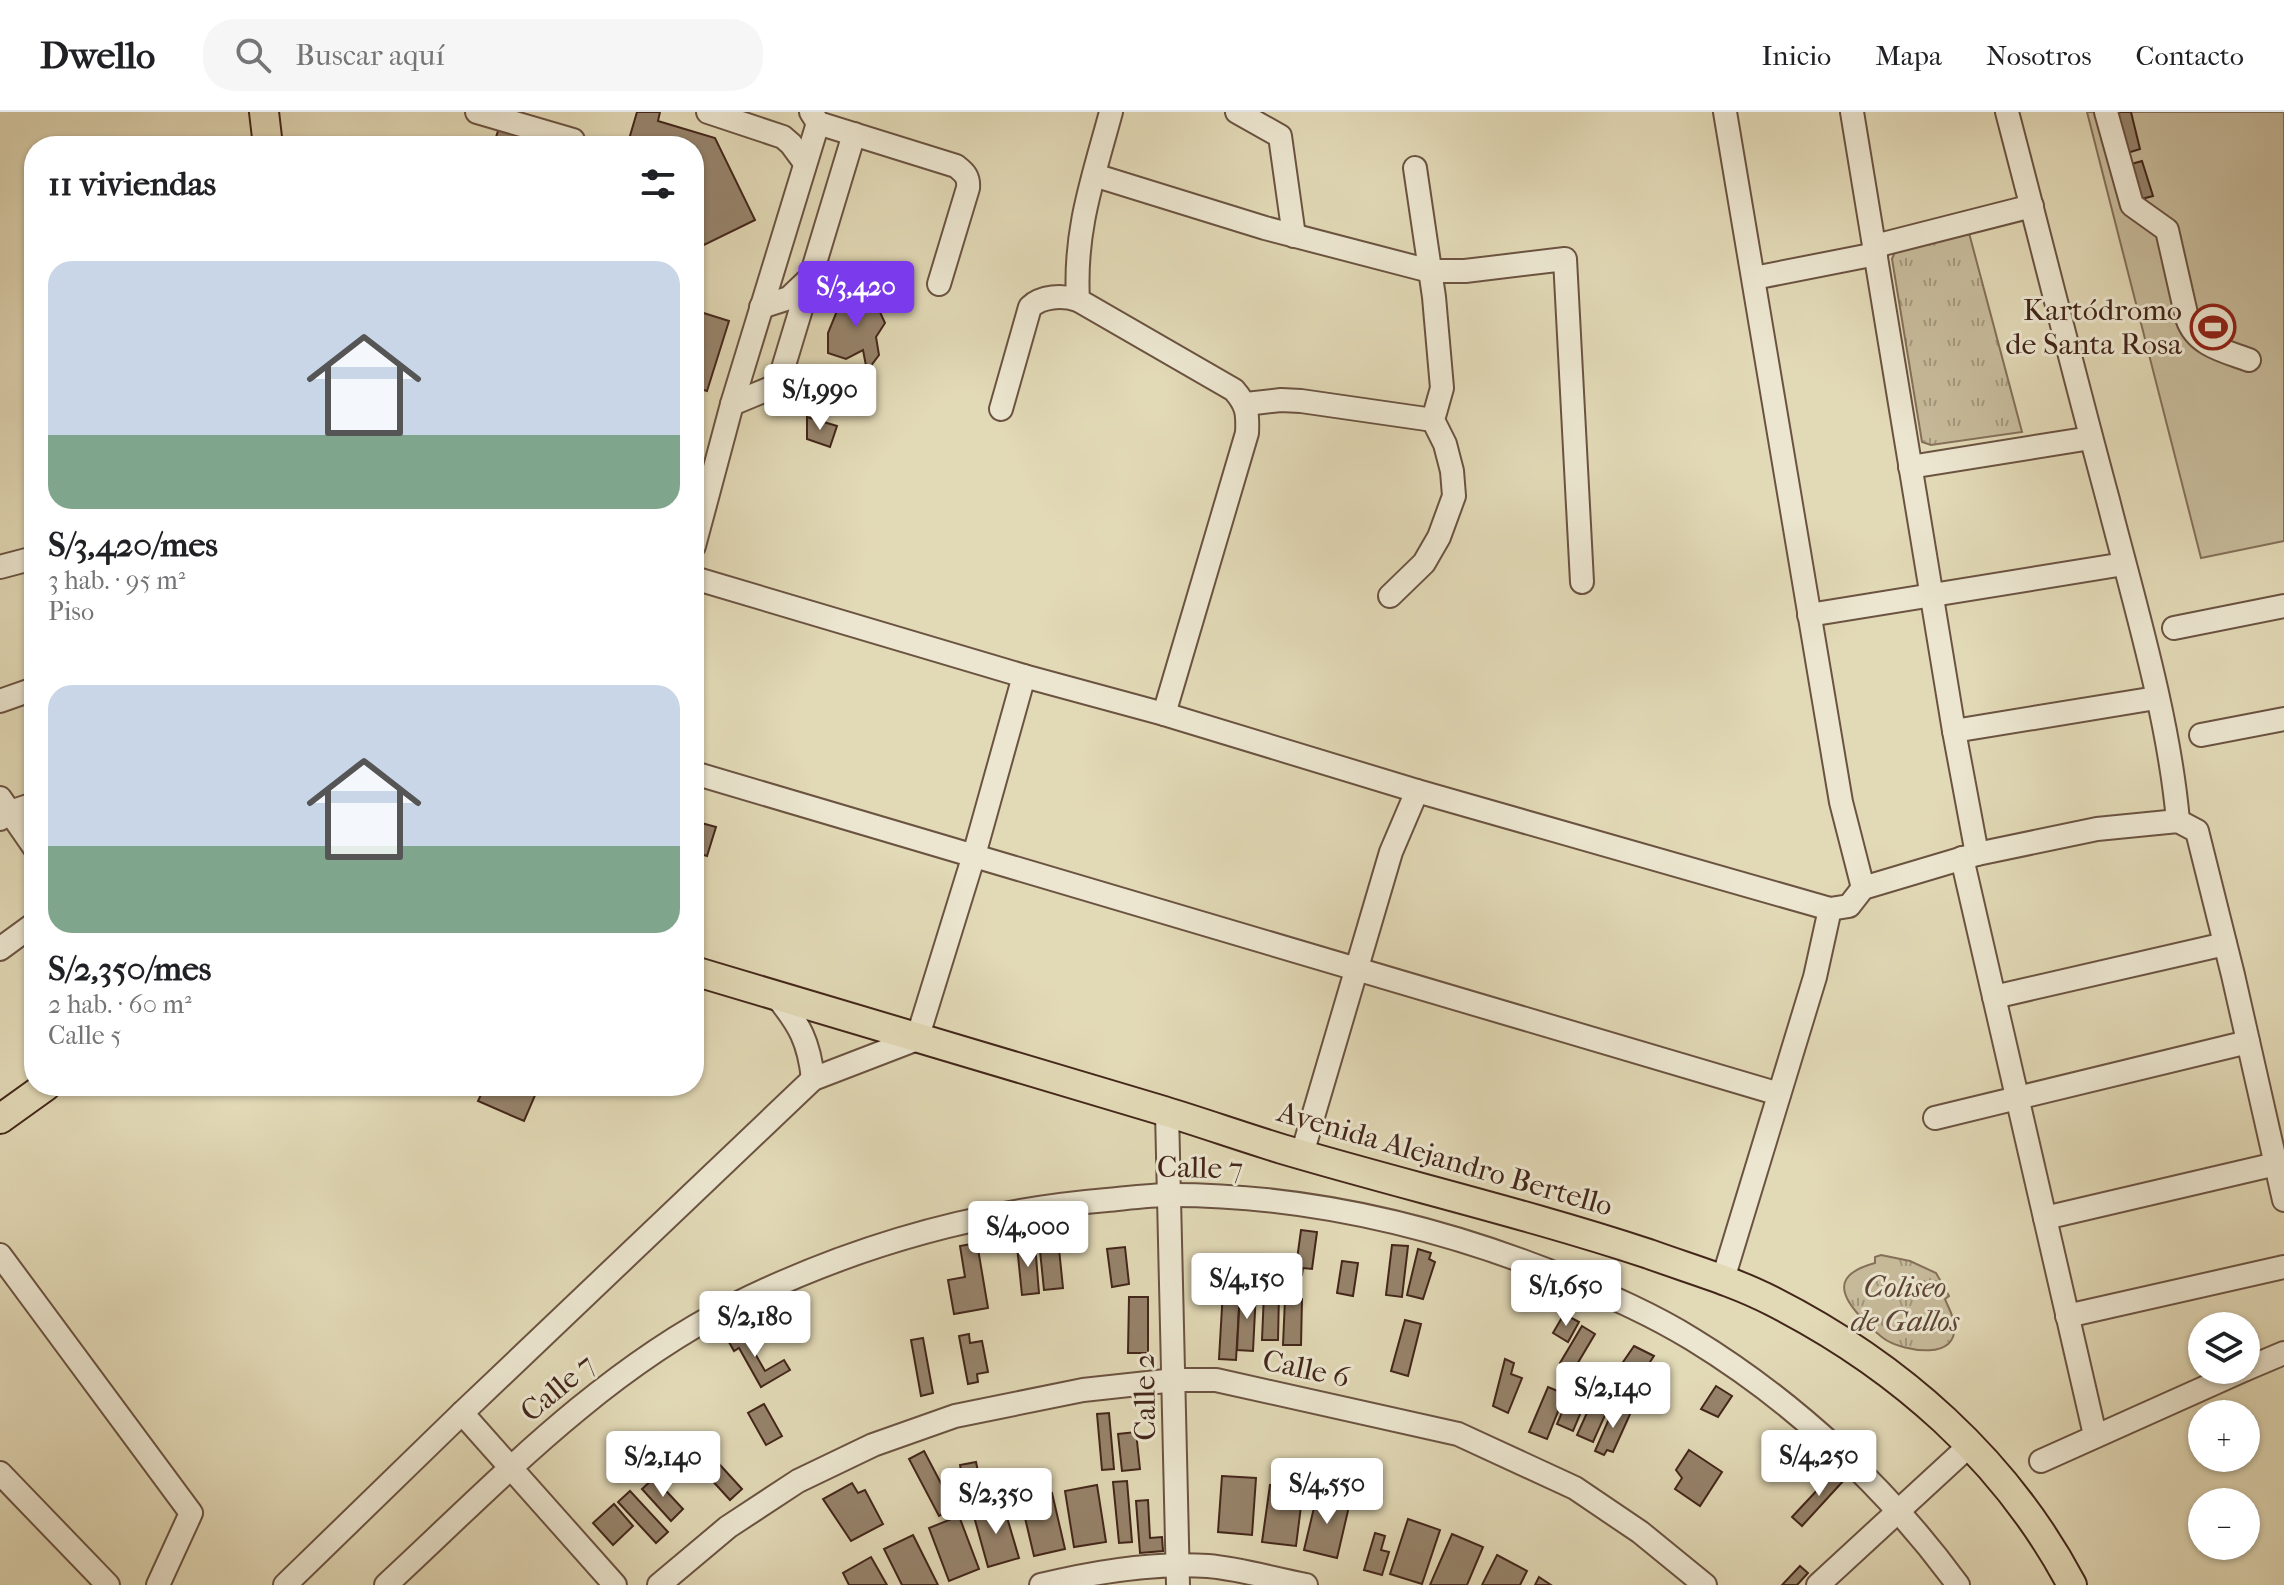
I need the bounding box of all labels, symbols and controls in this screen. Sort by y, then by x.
search box [203,19,763,91]
text: Dwello [40,33,155,78]
icon: search [231,33,275,77]
text: Buscar aquí [295,38,444,73]
text: Inicio [1761,39,1831,72]
text: Mapa [1875,39,1942,72]
text: Nosotros [1986,39,2092,72]
text: Contacto [2136,39,2244,72]
icon: filters [636,162,680,206]
text: 11 viviendas [48,164,216,204]
pin: S/3,420 [782,261,930,329]
text: S/3,420 [816,271,896,302]
place label: Kartódromo de Santa Rosa [2005,293,2183,362]
sports icon: Kartódromo de Santa Rosa [2189,303,2237,351]
icon: home [292,313,436,457]
pin: S/1,990 [746,364,894,432]
text: S/1,990 [782,374,858,405]
text: S/3,420/mes [48,525,218,565]
text: 3 hab. · 95 m² [48,565,185,596]
text: Piso [48,596,94,627]
icon: home [292,737,436,881]
text: S/2,350/mes [48,949,211,989]
text: 2 hab. · 60 m² [48,989,192,1020]
text: Calle 5 [48,1020,121,1051]
street label: Avenida Alejandro Bertello [1273,1094,1617,1224]
street label: Calle 7 [1157,1150,1243,1186]
pin: S/4,000 [954,1201,1102,1269]
text: S/4,000 [986,1211,1070,1242]
pin: S/4,150 [1173,1253,1321,1321]
pin: S/1,650 [1492,1260,1640,1328]
text: S/4,150 [1209,1263,1285,1294]
text: S/1,650 [1529,1270,1603,1301]
park label: Coliseo de Gallos [1851,1270,1960,1339]
pin: S/2,180 [681,1291,829,1359]
text: S/2,180 [717,1301,793,1332]
map controls [2188,1312,2260,1560]
button: layers [2188,1312,2260,1384]
street label: Calle 6 [1259,1343,1353,1395]
street label: Calle 7 [514,1347,602,1429]
street label: Calle 2 [1127,1353,1163,1441]
pin: S/2,140 [1539,1362,1687,1430]
text: S/2,140 [1574,1372,1652,1403]
button: + [2188,1400,2260,1472]
pin: S/4,250 [1745,1430,1893,1498]
pin: S/2,140 [589,1431,737,1499]
text: S/4,250 [1779,1440,1859,1471]
text: S/2,140 [624,1441,702,1472]
pin: S/4,550 [1253,1458,1401,1526]
pin: S/2,350 [922,1468,1070,1536]
text: S/4,550 [1289,1468,1365,1499]
text: S/2,350 [959,1478,1033,1509]
button: − [2188,1488,2260,1560]

